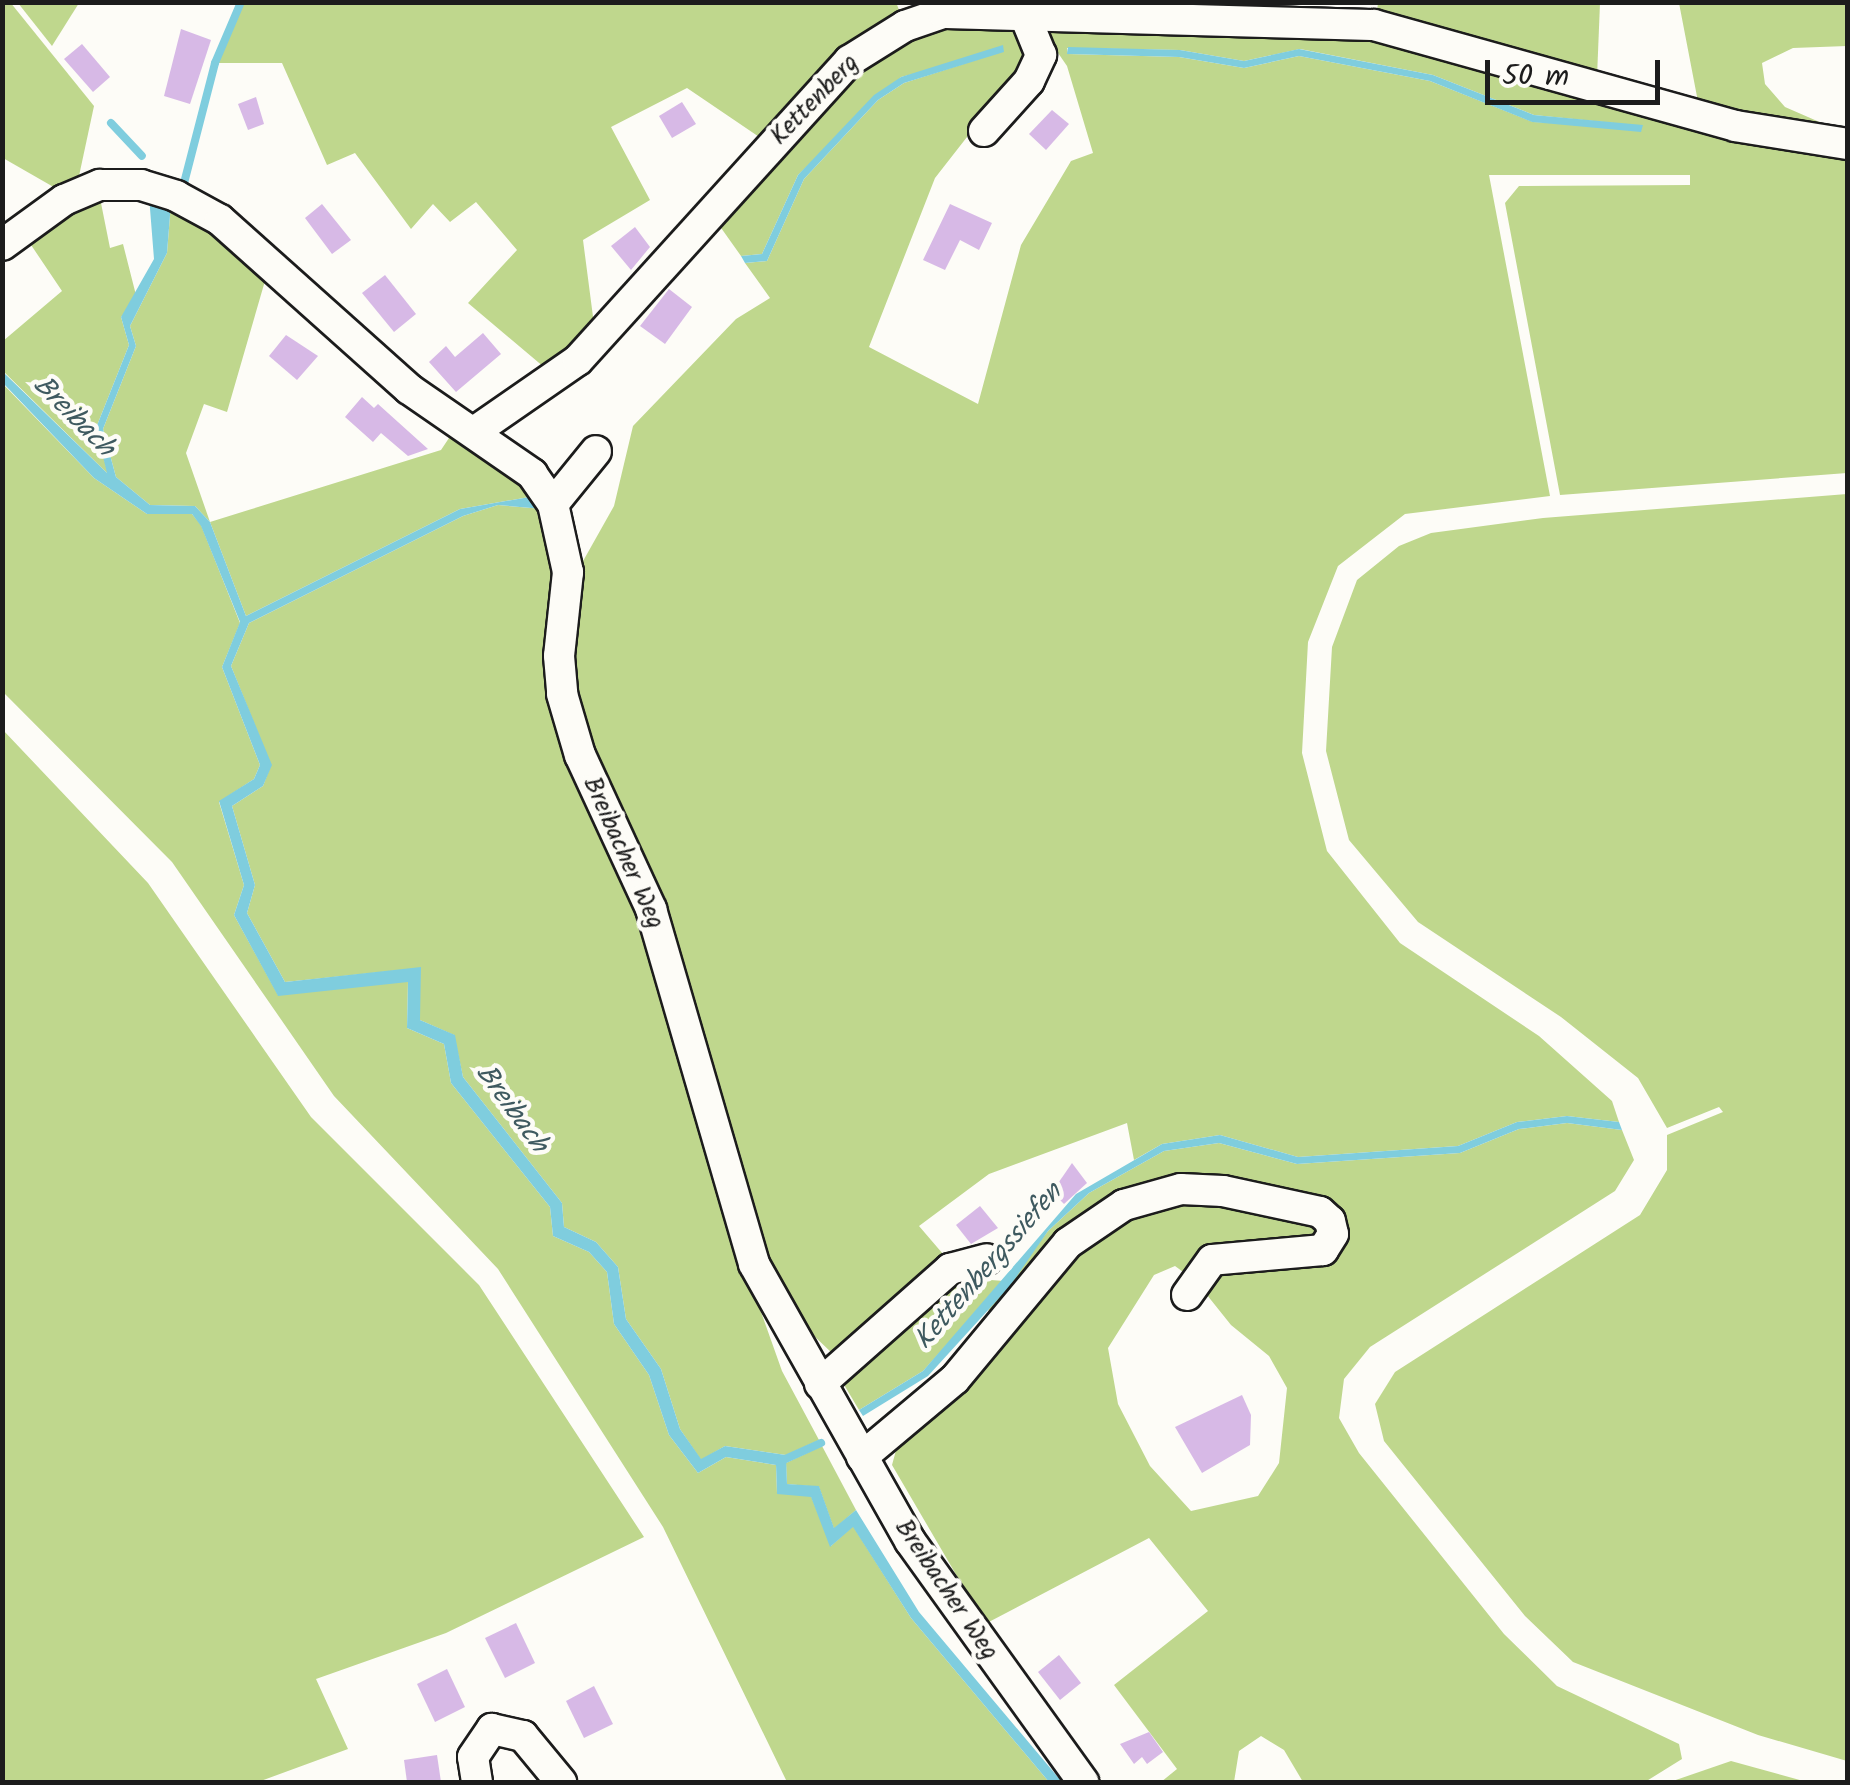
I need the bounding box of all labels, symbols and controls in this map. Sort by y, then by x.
scale bar [1490,40,1665,102]
street label: Kettenberg [764,48,866,152]
text: 50 m [1502,53,1569,101]
water label: Breibach [25,369,121,465]
street label: Breibacher Weg [576,772,670,934]
water label: Breibach [468,1058,554,1160]
water label: Kettenbergssiefen [908,1177,1070,1357]
street label: Breibacher Weg [888,1514,1004,1666]

